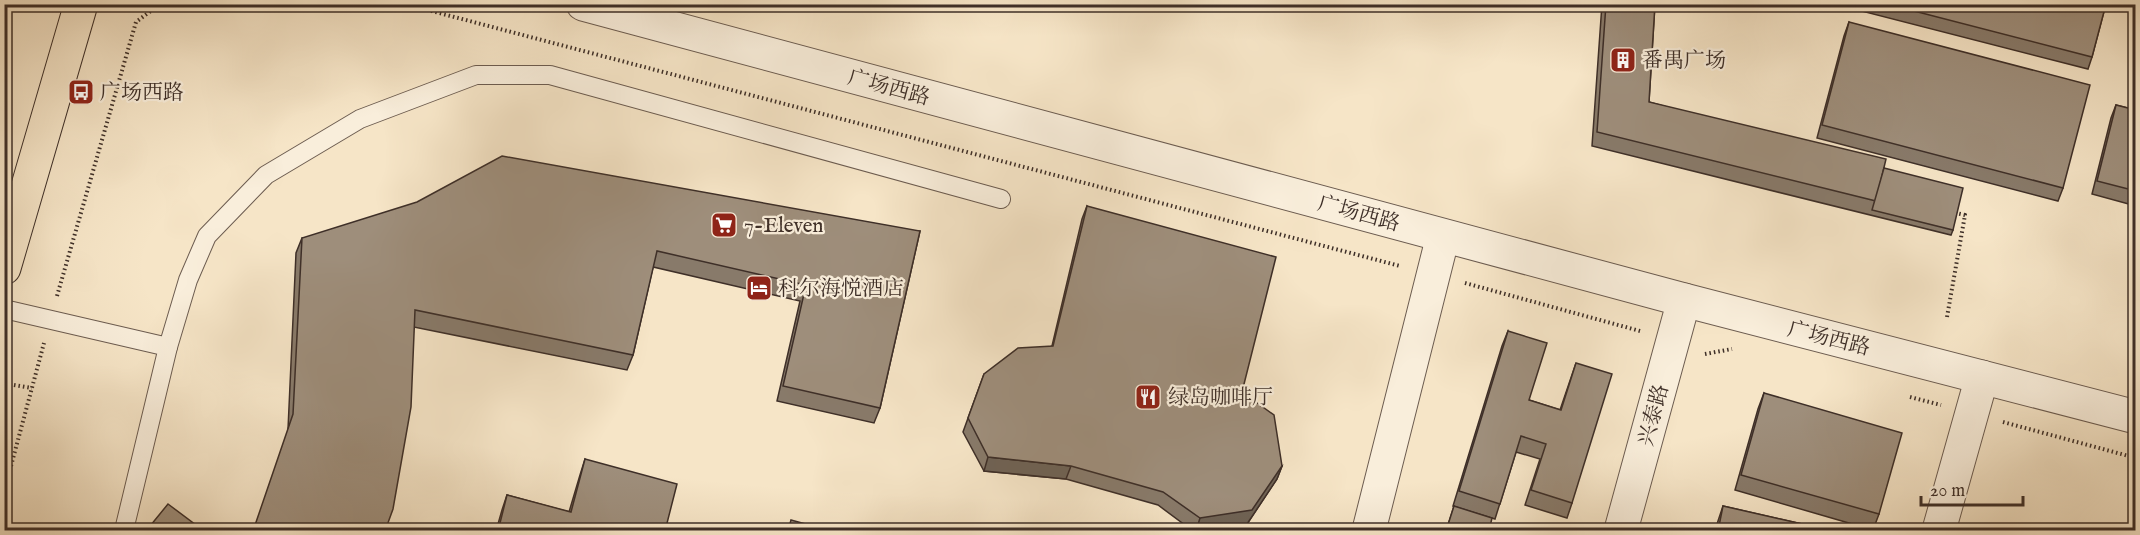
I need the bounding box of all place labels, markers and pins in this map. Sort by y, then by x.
building icon: 番禺广场 [1608,45,1638,75]
place label: 番禺广场 [1642,48,1726,75]
bus stop icon: 广场西路 [66,77,96,107]
place label: 广场西路 [100,80,184,107]
supermarket icon: 7-Eleven [709,210,739,240]
place label: 7-Eleven [744,213,823,240]
hotel icon: 科尔海悦酒店 [744,273,774,303]
place label: 科尔海悦酒店 [778,276,904,303]
restaurant icon: 绿岛咖啡厅 [1133,382,1163,412]
place label: 绿岛咖啡厅 [1168,385,1273,412]

